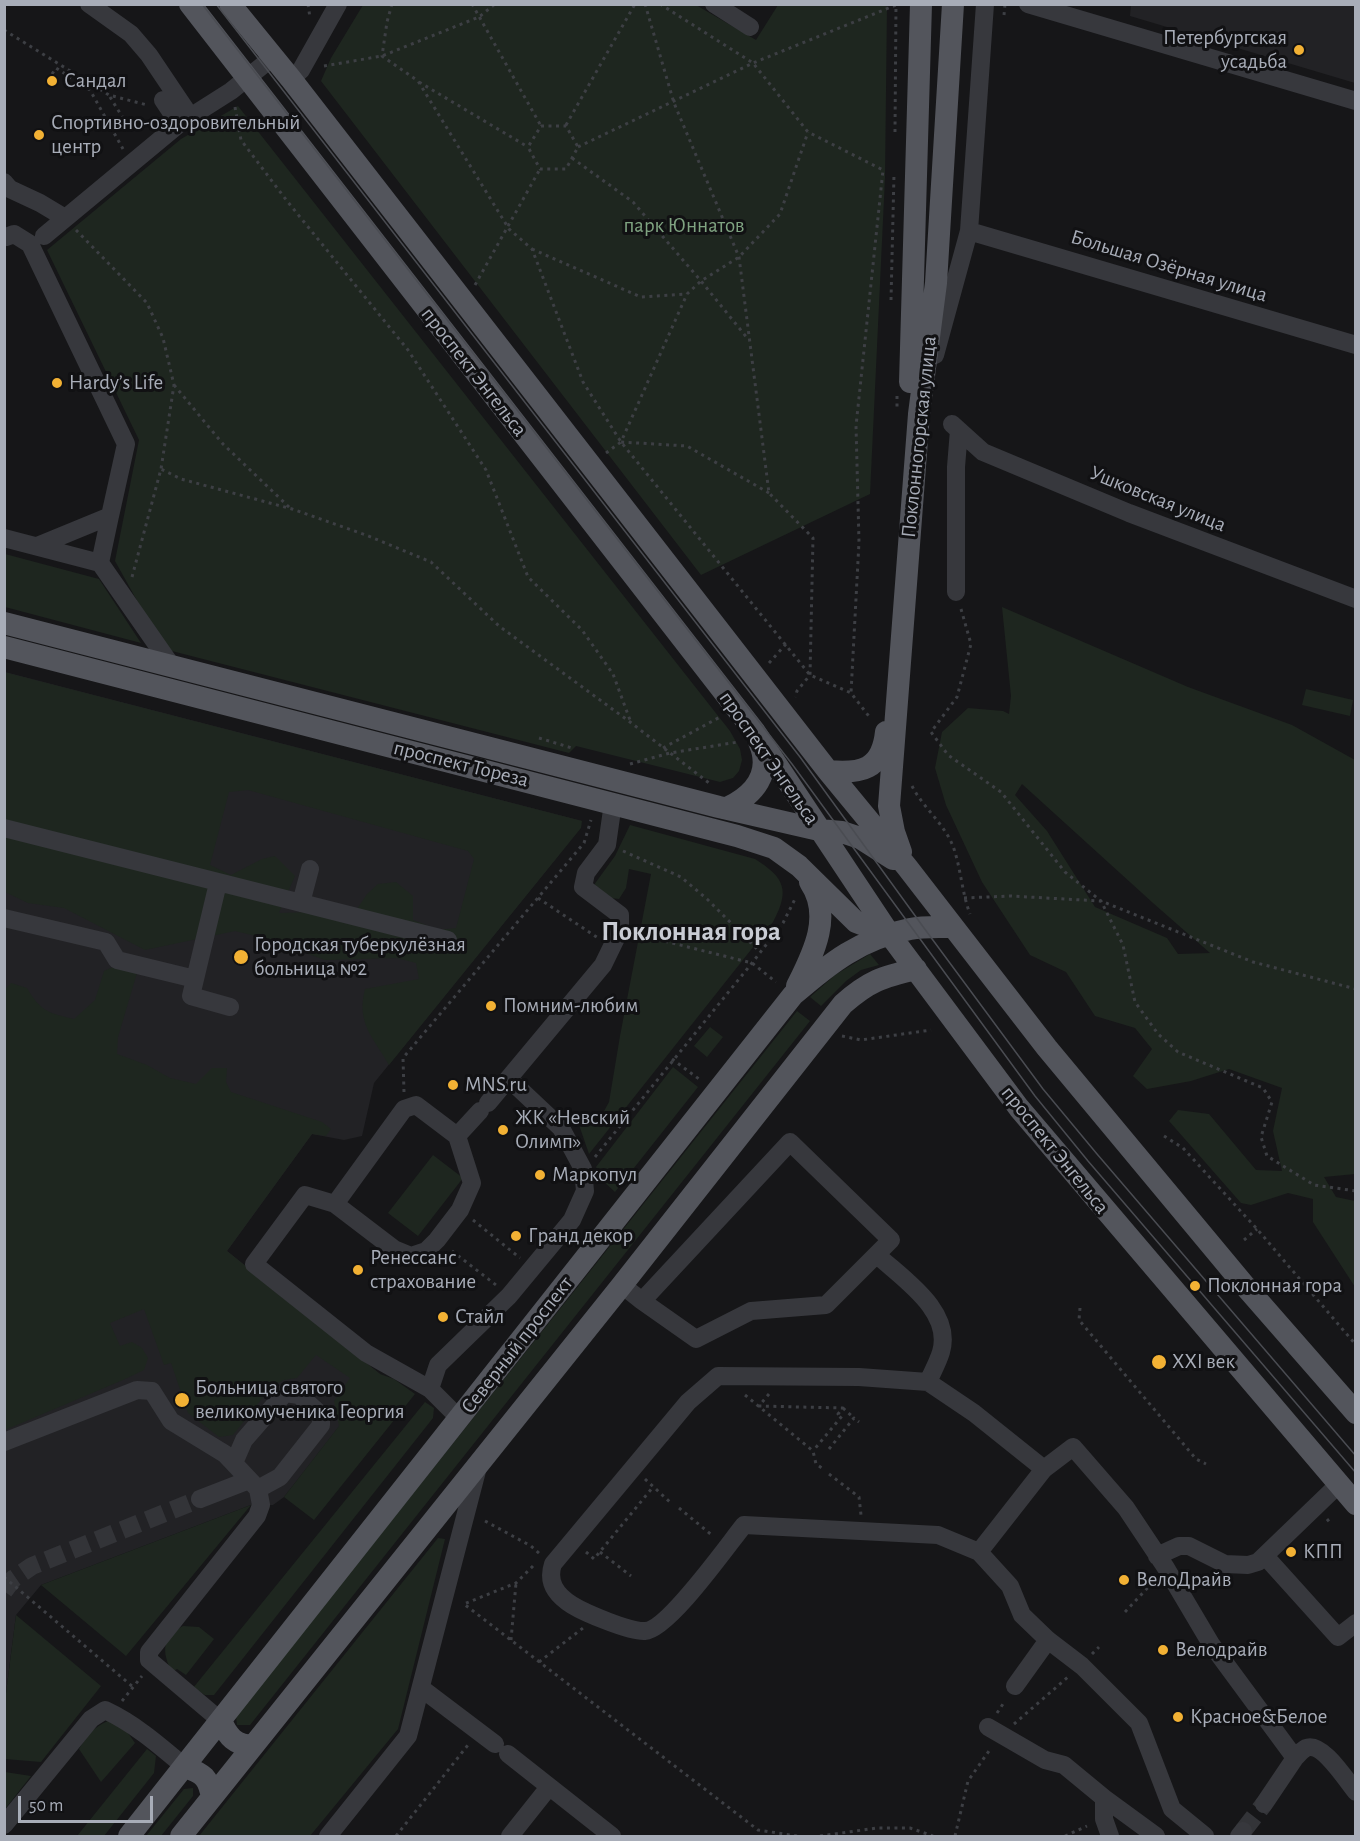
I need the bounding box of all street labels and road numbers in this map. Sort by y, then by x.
street label: Большая Озёрная улица [1068,224,1270,308]
street label: проспект Энгельса [416,302,532,442]
street label: Поклонногорская улица [896,335,942,539]
street label: Ушковская улица [1086,460,1230,538]
street label: проспект Энгельса [714,686,824,830]
street label: проспект Тореза [391,735,531,793]
street label: проспект Энгельса [996,1081,1114,1219]
street label: Северный проспект [456,1271,578,1419]

